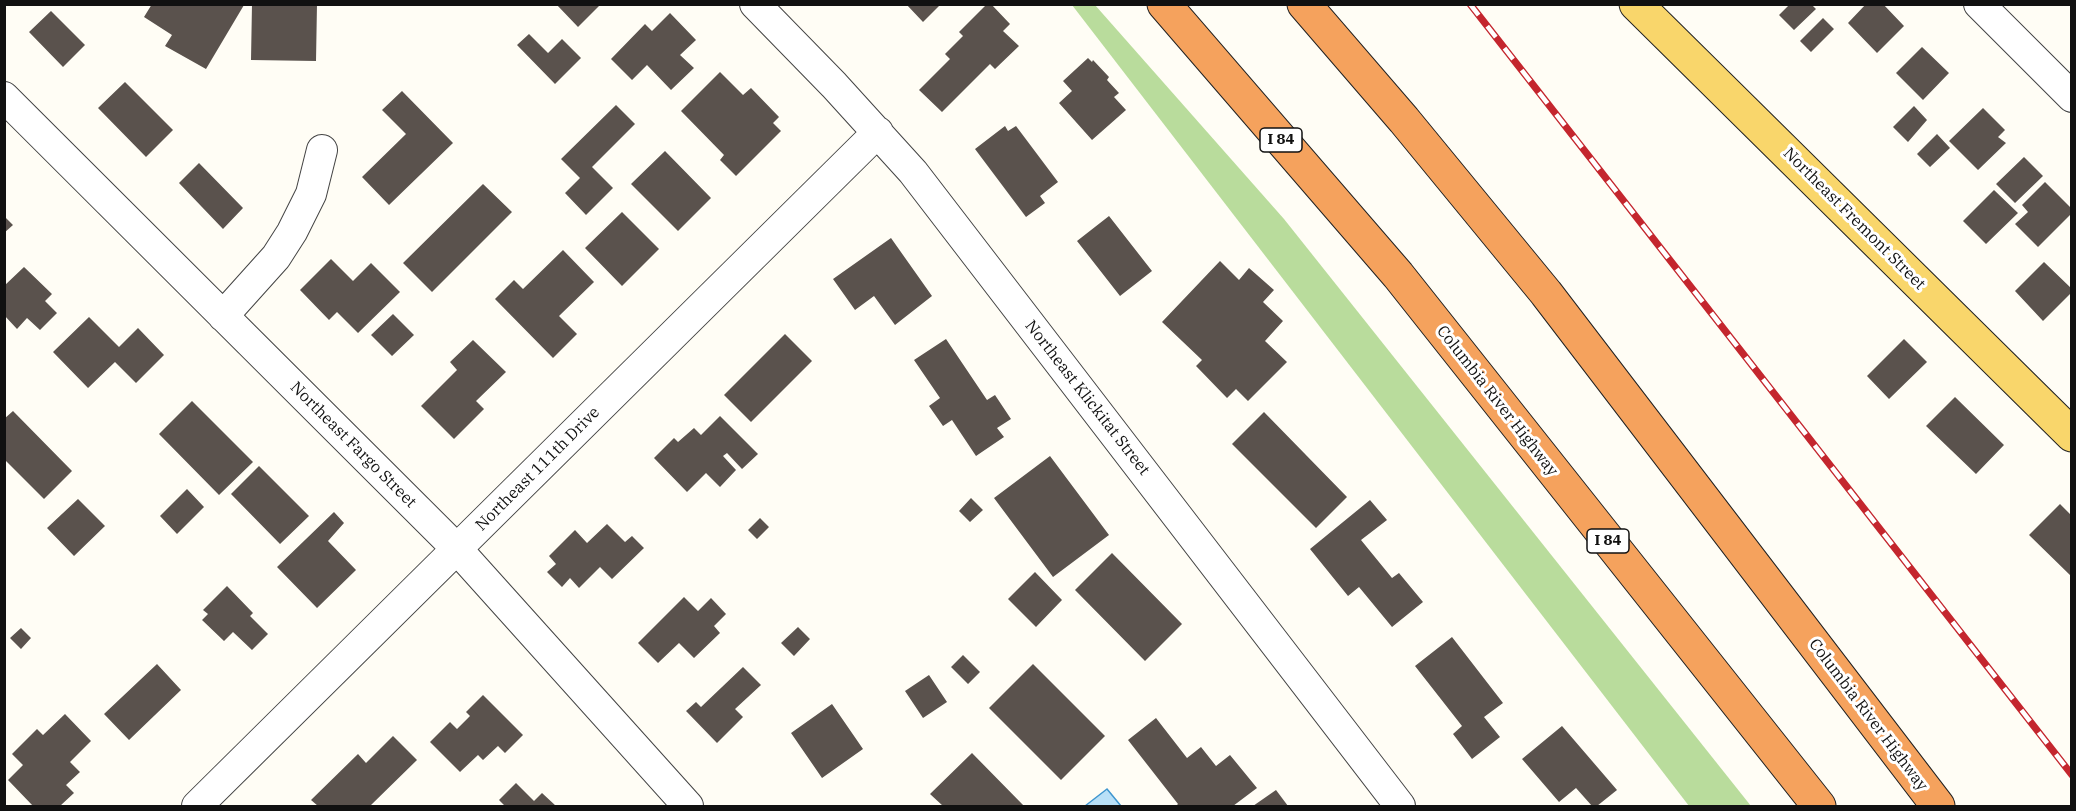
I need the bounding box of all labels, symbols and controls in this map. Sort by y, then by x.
road number: I 84 [1260,128,1302,152]
street label: Northeast Fremont Street [1779,144,1929,294]
street label: Northeast Klickitat Street [1021,317,1153,479]
street label: Columbia River Highway [1432,322,1562,480]
street label: Northeast Fargo Street [286,378,420,512]
street label: Northeast 111th Drive [472,403,604,535]
road number: I 84 [1587,529,1629,553]
street label: Columbia River Highway [1805,635,1931,795]

